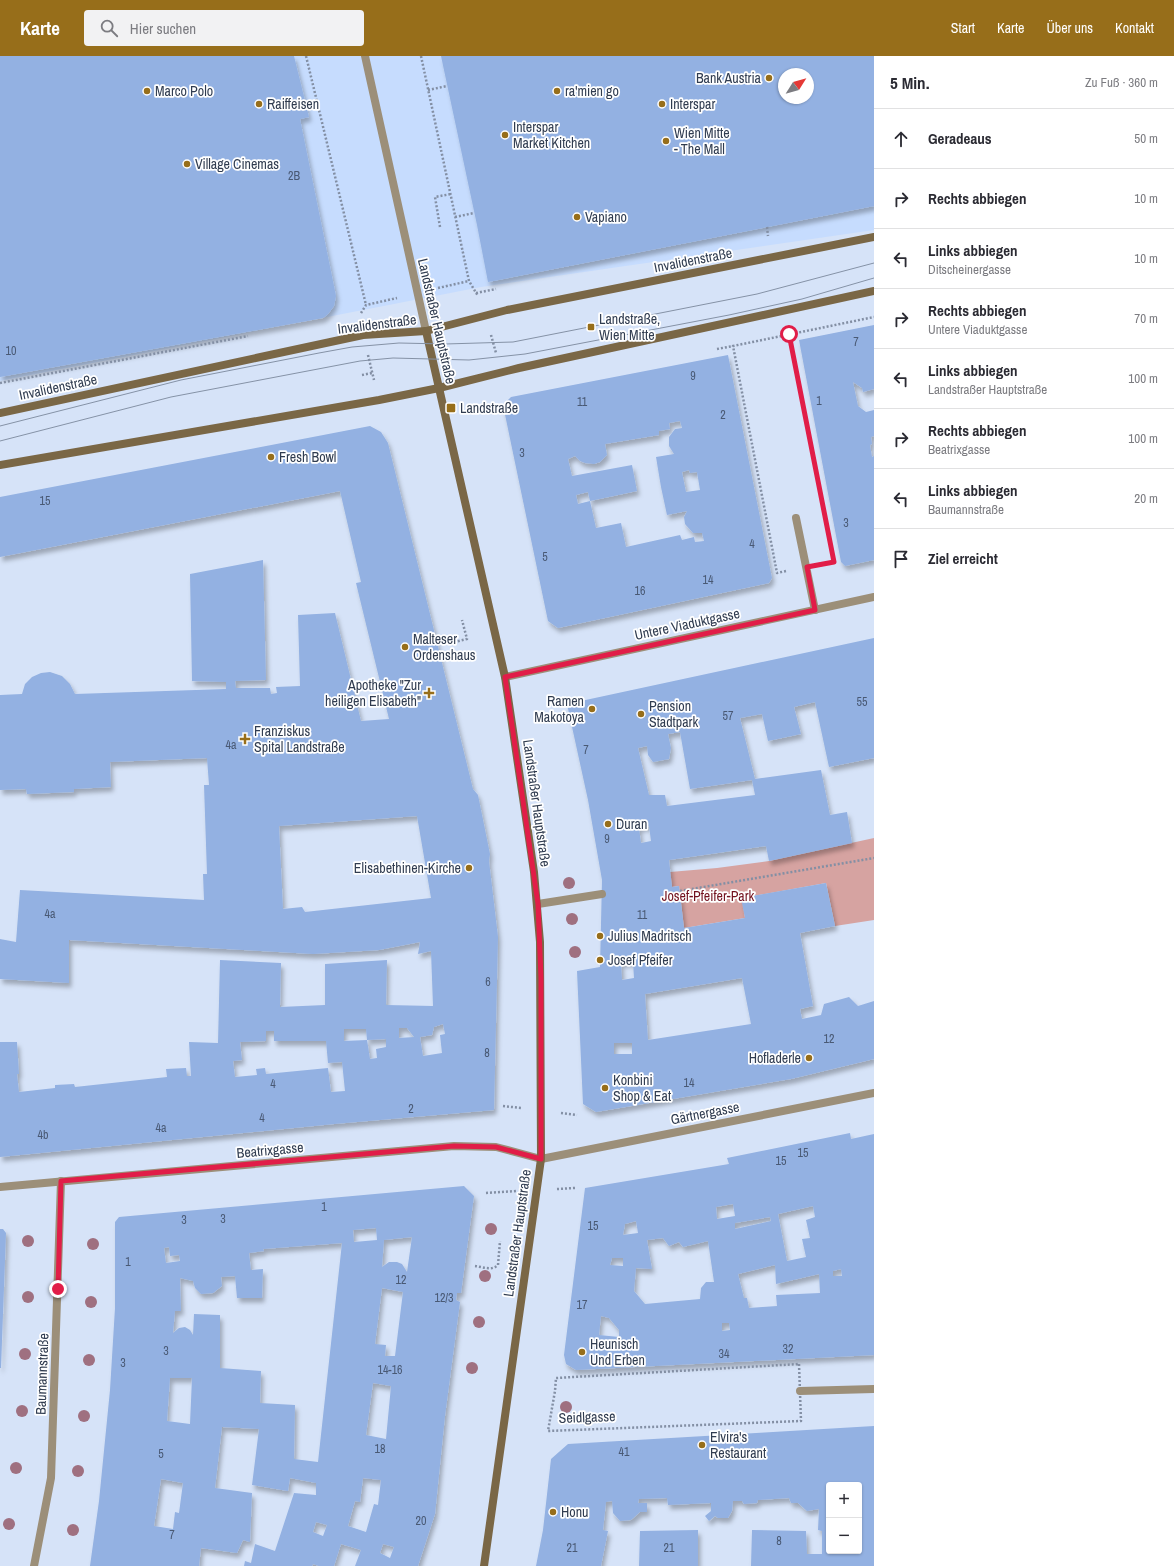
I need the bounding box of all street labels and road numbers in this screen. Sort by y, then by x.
street label: Invalidenstraße [652,244,734,276]
street label: Landstraßer Hauptstraße [414,256,460,386]
street label: Invalidenstraße [337,310,417,338]
street label: Invalidenstraße [17,370,99,404]
street label: Untere Viaduktgasse [633,604,741,644]
street label: Landstraßer Hauptstraße [519,738,555,868]
street label: Gärtnergasse [669,1098,741,1128]
street label: Beatrixgasse [236,1138,304,1162]
street label: Landstraßer Hauptstraße [499,1168,535,1298]
street label: Baumannstraße [32,1333,52,1415]
street label: Seidlgasse [558,1407,616,1427]

